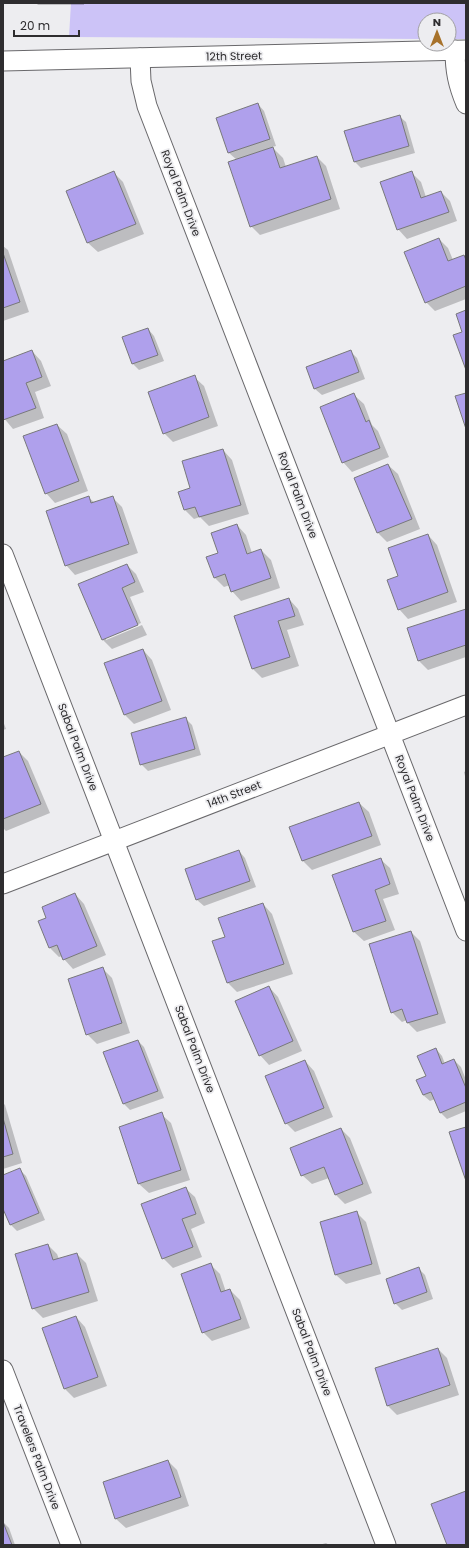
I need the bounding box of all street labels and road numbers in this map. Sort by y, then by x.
street label: 12th Street [206,48,262,64]
street label: Royal Palm Drive [157,147,205,239]
street label: Royal Palm Drive [274,449,322,541]
street label: Sabal Palm Drive [54,701,102,793]
street label: Royal Palm Drive [391,752,439,844]
street label: 14th Street [205,776,263,812]
street label: Sabal Palm Drive [171,1003,219,1095]
street label: Sabal Palm Drive [288,1306,336,1398]
street label: Travelers Palm Drive [10,1402,64,1512]

